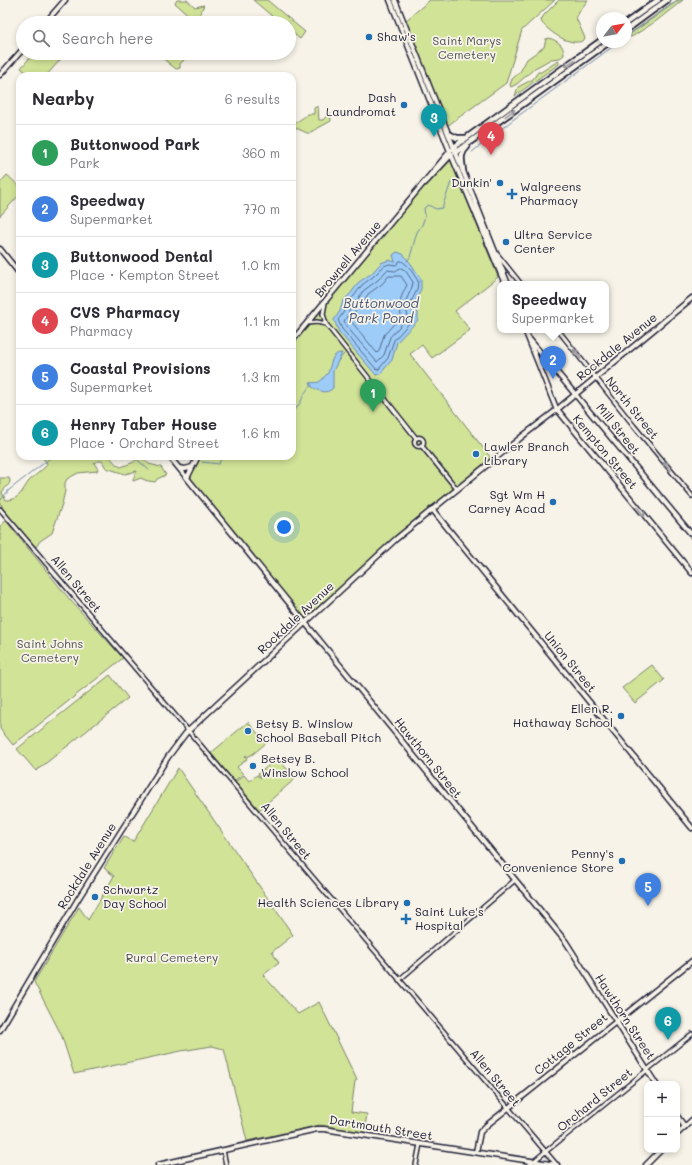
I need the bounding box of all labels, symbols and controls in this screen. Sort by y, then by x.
north arrow [596,12,632,48]
search box [16,16,296,60]
icon: search [30,27,52,49]
text: Search here [62,28,153,48]
place label: Shaw's [377,28,416,44]
marker: Shaw's [364,32,374,42]
park label: Saint Marys Cemetery [433,32,502,62]
one-way arrow [565,59,576,67]
text: Nearby [32,87,94,109]
place label: Dash Laundromat [326,89,396,119]
text: 6 results [225,90,280,107]
marker: Dash Laundromat [399,100,409,110]
pin: 3 [421,104,447,137]
one-way arrow [505,109,516,117]
pin: 4 [478,122,504,155]
text: Buttonwood Park [70,134,200,154]
text: 1 [42,144,48,161]
text: 360 m [242,144,280,161]
text: Park [70,154,99,171]
place label: Dunkin' [451,174,492,190]
marker: Dunkin' [495,178,505,188]
place label: Walgreens Pharmacy [520,178,582,208]
marker: Walgreens Pharmacy [507,189,517,199]
text: Speedway [70,190,145,210]
text: 2 [41,200,49,217]
text: 770 m [243,200,280,217]
text: Supermarket [70,210,153,227]
street label: Brownell Avenue [310,217,384,300]
place label: Ultra Service Center [514,226,592,256]
marker: Ultra Service Center [501,237,511,247]
text: Buttonwood Dental [70,246,213,266]
text: 3 [41,256,49,273]
text: 1.0 km [241,256,280,273]
text: Place · Kempton Street [70,266,219,283]
popup [497,281,609,333]
text: Speedway [512,289,587,309]
water label: Buttonwood Park Pond [343,294,419,326]
text: CVS Pharmacy [70,302,180,322]
text: Supermarket [512,309,594,326]
street label: Rockdale Avenue [573,309,660,384]
text: 4 [41,312,49,329]
text: 1.1 km [243,312,280,329]
text: Pharmacy [70,322,133,339]
pin: 2 [540,346,566,379]
one-way arrow [572,348,581,359]
text: Coastal Provisions [70,358,211,378]
text: 5 [41,368,49,385]
text: 1.3 km [241,368,280,385]
street label: North Street [603,373,663,442]
text: Supermarket [70,378,153,395]
pin: 1 [360,379,386,412]
street label: Mill Street [593,400,644,457]
street label: Kempton Street [570,411,642,492]
text: Henry Taber House [70,414,217,434]
text: 6 [41,424,49,441]
text: 1.6 km [241,424,280,441]
text: Place · Orchard Street [70,434,219,451]
place label: Lawler Branch Library [484,438,569,468]
marker: Lawler Branch Library [471,449,481,459]
one-way arrow [663,460,672,471]
place label: Sgt Wm H Carney Acad [468,486,545,516]
marker: Sgt Wm H Carney Acad [548,497,558,507]
one-way arrow [636,506,645,517]
your location [274,517,294,537]
street label: Allen Street [48,551,106,615]
street label: Rockdale Avenue [254,578,337,657]
street label: Union Street [541,628,600,695]
park label: Saint Johns Cemetery [17,635,83,665]
place label: Ellen R. Hathaway School [513,700,613,730]
marker: Ellen R. Hathaway School [616,711,626,721]
street label: Hawthorn Street [391,714,466,801]
place label: Betsy B. Winslow School Baseball Pitch [256,715,381,745]
marker: Betsy B. Winslow School Baseball Pitch [243,726,253,736]
place label: Betsey B. Winslow School [261,750,349,780]
marker: Betsey B. Winslow School [248,761,258,771]
street label: Allen Street [258,798,316,862]
street label: Rockdale Avenue [53,819,119,912]
place label: Penny's Convenience Store [503,845,614,875]
marker: Penny's Convenience Store [617,856,627,866]
pin: 5 [635,873,661,906]
place label: Schwartz Day School [103,881,167,911]
marker: Schwartz Day School [90,892,100,902]
place label: Health Sciences Library [258,894,399,910]
marker: Health Sciences Library [402,898,412,908]
place label: Saint Luke's Hospital [415,903,484,933]
marker: Saint Luke's Hospital [400,913,412,925]
park label: Rural Cemetery [126,949,218,965]
street label: Hawthorn Street [592,970,660,1062]
pin: 6 [655,1007,681,1040]
street label: Cottage Street [530,1009,610,1078]
street label: Allen Street [467,1045,525,1109]
street label: Orchard Street [553,1064,635,1135]
map controls [644,1081,680,1153]
button: + [644,1081,680,1117]
street label: Dartmouth Street [328,1111,434,1143]
button: − [644,1117,680,1153]

